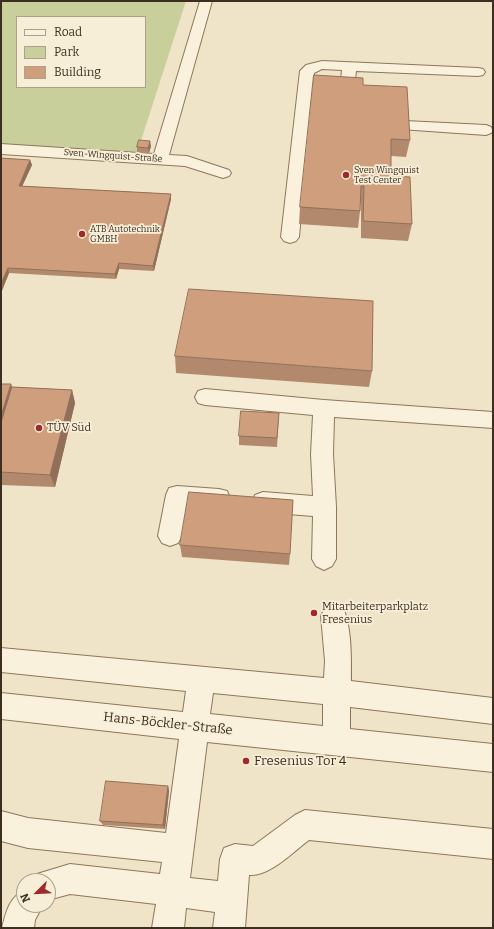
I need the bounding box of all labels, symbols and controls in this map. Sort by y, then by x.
legend [16,16,146,88]
text: Road [54,25,82,39]
text: Park [54,45,79,59]
text: Building [54,65,101,79]
street label: Sven-Wingquist-Straße [63,147,163,165]
place label: Sven Wingquist Test Center [354,165,419,186]
marker: Sven Wingquist Test Center [341,170,351,180]
place label: ATB Autotechnik GMBH [90,224,160,245]
marker: ATB Autotechnik GMBH [77,229,87,239]
place label: TÜV Süd [47,421,91,435]
marker: TÜV Süd [34,423,44,433]
place label: Mitarbeiterparkplatz Fresenius [322,600,428,626]
marker: Mitarbeiterparkplatz Fresenius [309,608,319,618]
street label: Hans-Böckler-Straße [103,709,233,739]
place label: Fresenius Tor 4 [254,753,346,769]
marker: Fresenius Tor 4 [241,756,251,766]
north arrow [16,873,56,913]
text: N [18,891,33,904]

